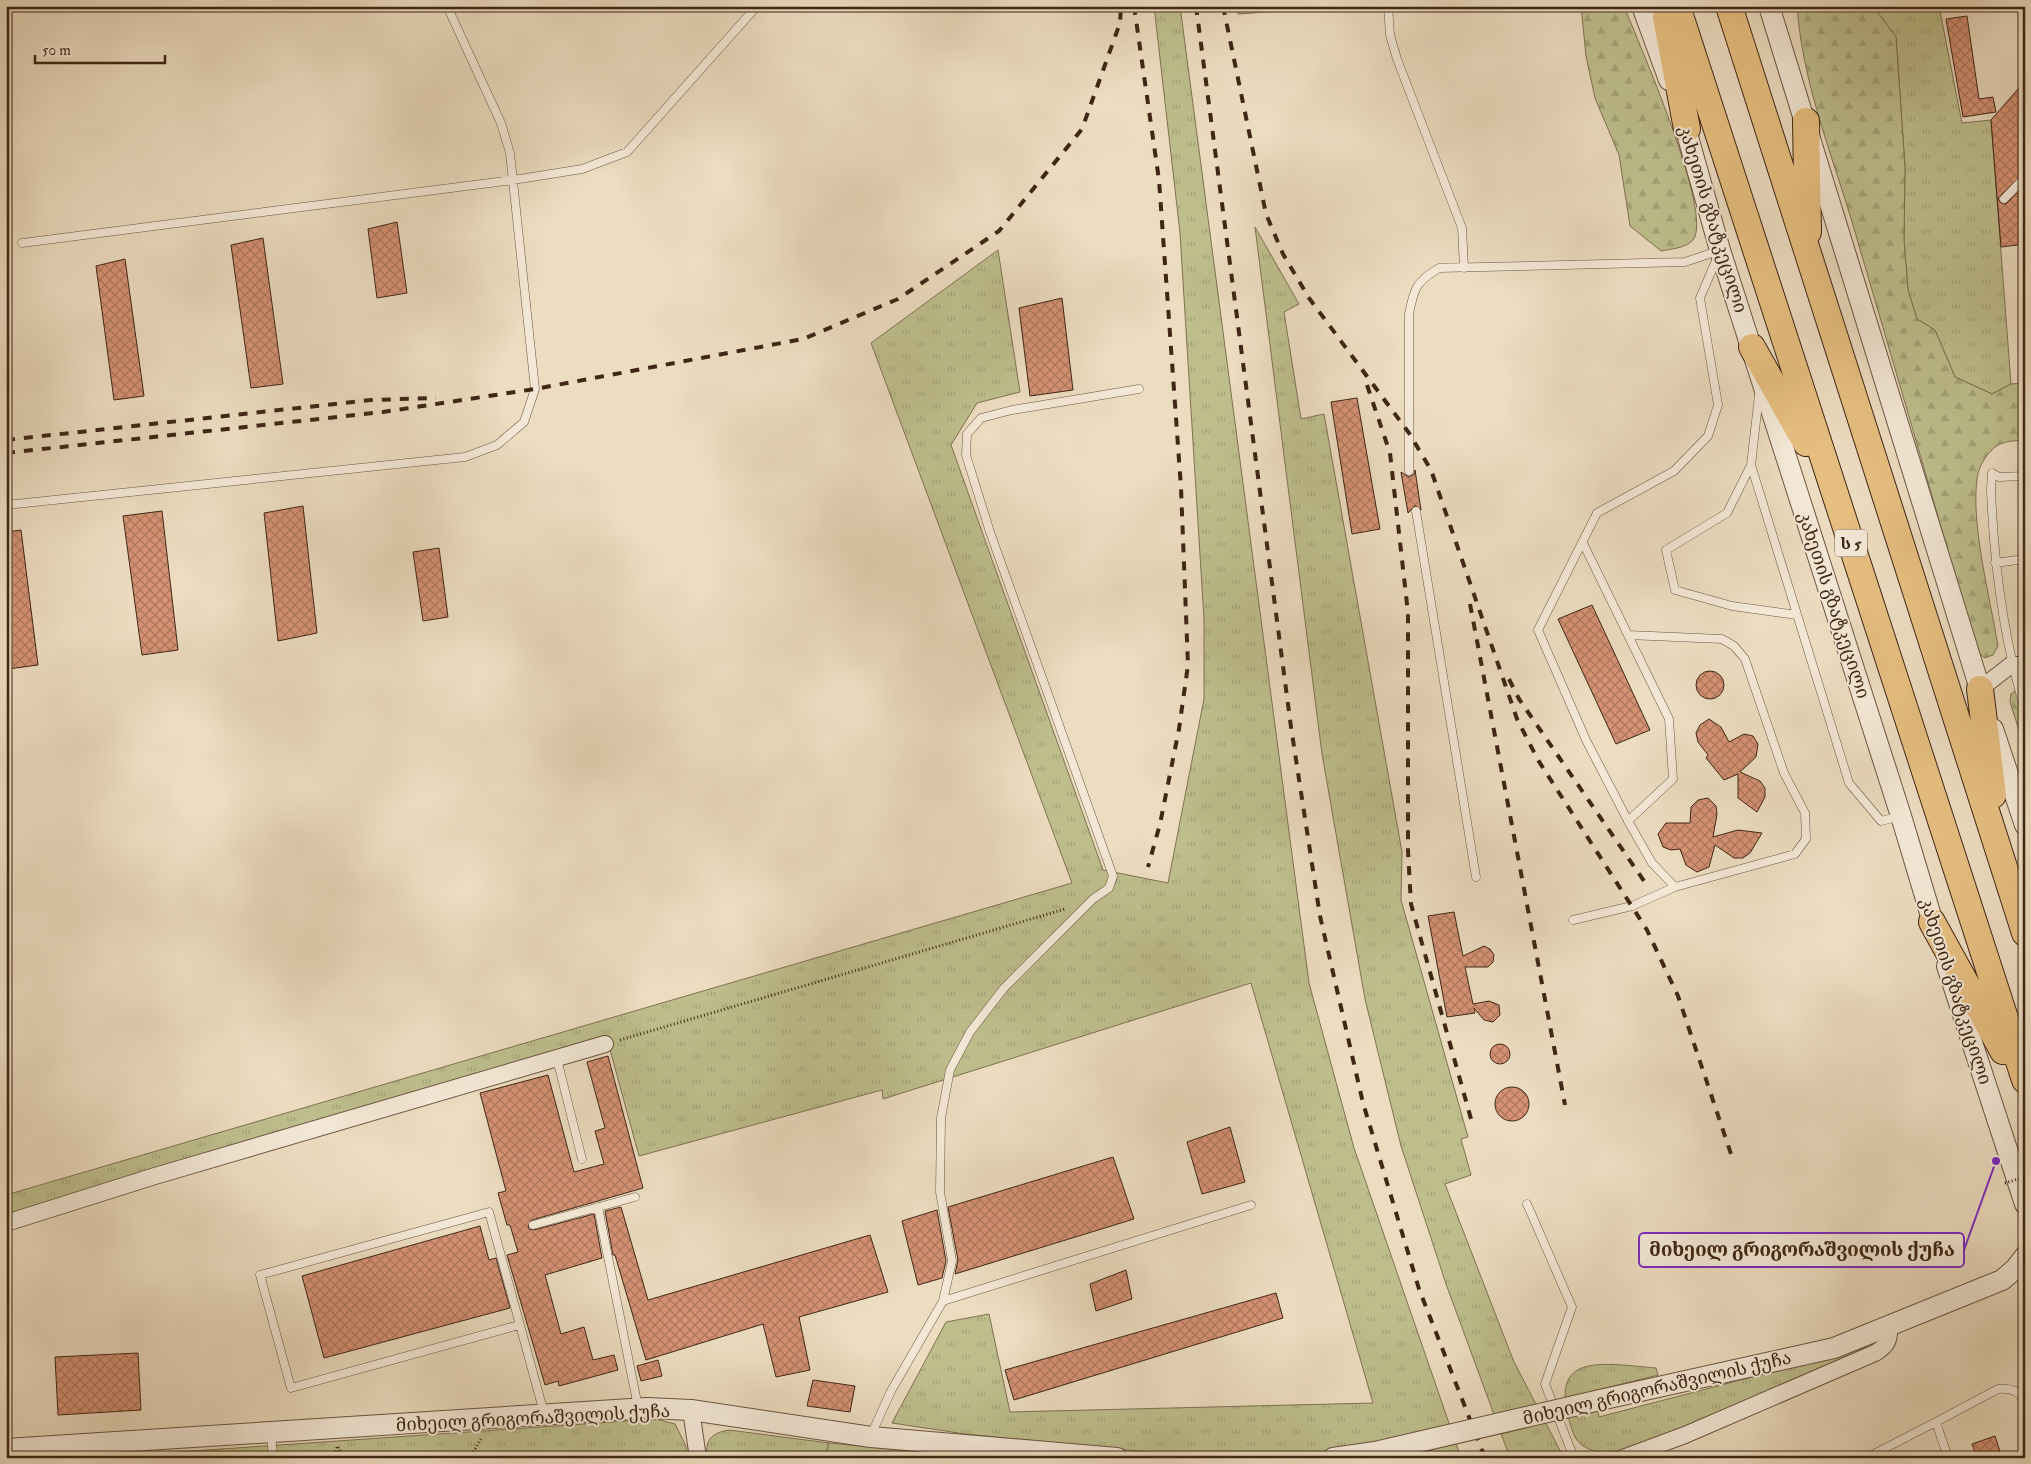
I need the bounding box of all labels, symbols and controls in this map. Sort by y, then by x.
scale bar [35,32,165,64]
text: 50 m [42,41,71,60]
street label: კახეთის გზატკეცილი [1673,122,1752,316]
street label: კახეთის გზატკეცილი [1792,509,1875,702]
road number: ს 5 [1835,530,1867,556]
street label: კახეთის გზატკეცილი [1914,895,1997,1088]
callout: მიხეილ გრიგორაშვილის ქუჩა [1639,1233,1964,1267]
text: მიხეილ გრიგორაშვილის ქუჩა [1649,1238,1955,1262]
street label: მიხეილ გრიგორაშვილის ქუჩა [1521,1346,1794,1431]
street label: მიხეილ გრიგორაშვილის ქუჩა [395,1400,671,1437]

